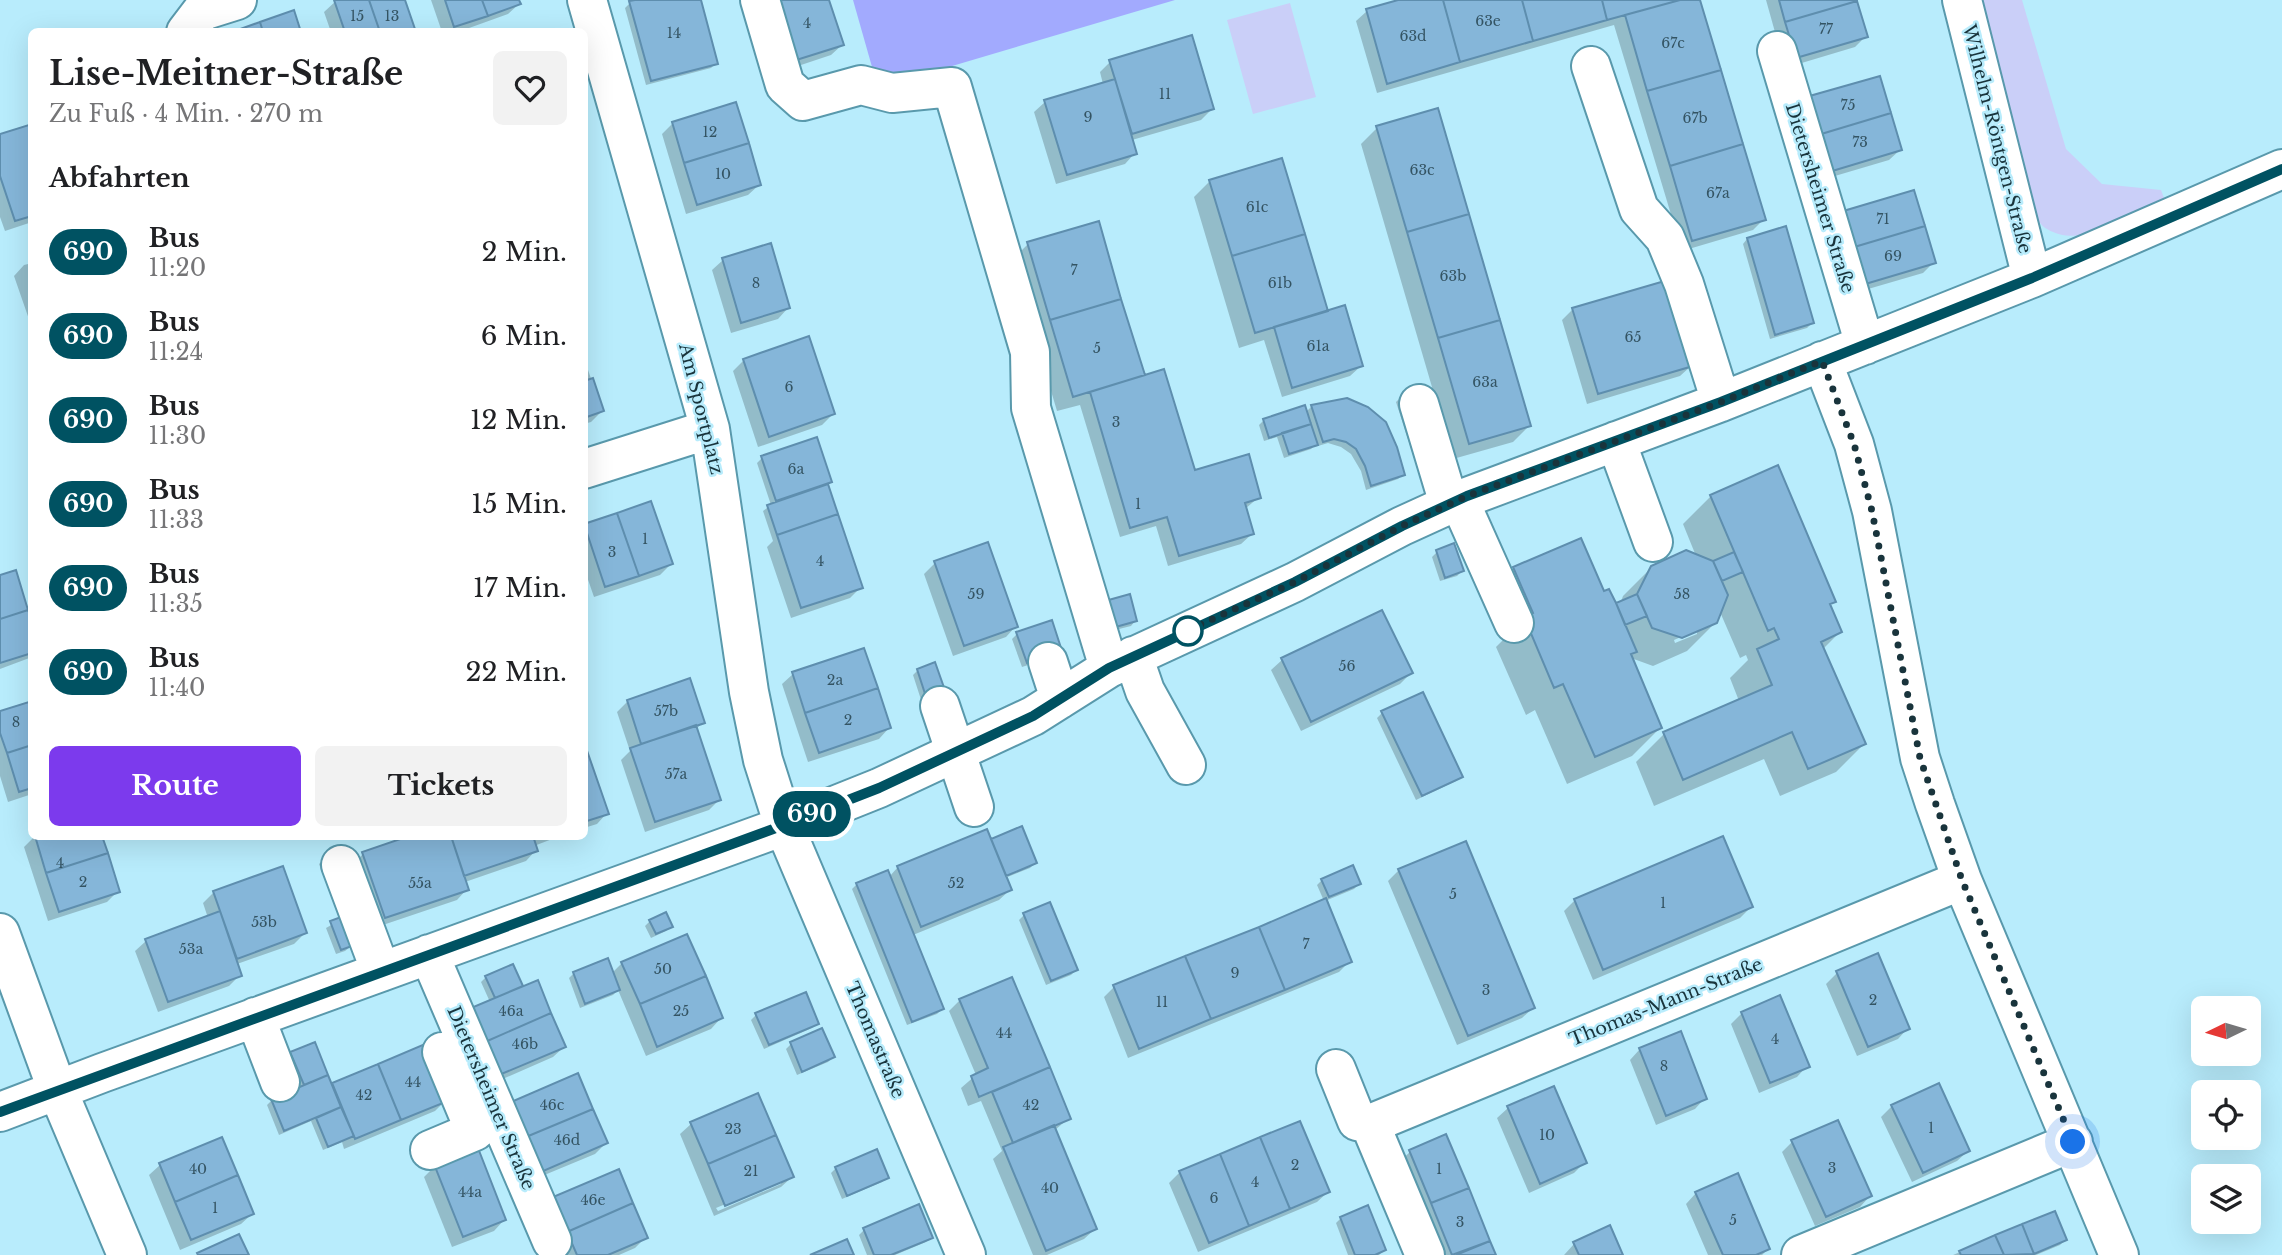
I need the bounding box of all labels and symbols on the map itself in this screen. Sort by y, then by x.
house number: 15 [350,7,364,25]
house number: 13 [385,7,399,25]
house number: 63e [1475,12,1501,30]
house number: 4 [803,14,811,32]
house number: 77 [1819,20,1834,38]
street label: Wilhelm-Röntgen-Straße [1958,21,2036,256]
house number: 14 [667,24,681,42]
house number: 63d [1399,27,1427,45]
house number: 67c [1661,34,1685,52]
house number: 11 [1159,85,1171,103]
house number: 75 [1841,96,1855,114]
street label: Dietersheimer Straße [1781,100,1859,296]
house number: 9 [1083,108,1093,126]
house number: 67b [1682,109,1708,127]
house number: 12 [703,123,717,141]
house number: 73 [1852,133,1868,151]
house number: 63c [1409,161,1435,179]
house number: 10 [715,165,731,183]
house number: 67a [1706,184,1730,202]
house number: 61c [1246,198,1269,216]
house number: 71 [1876,210,1890,228]
house number: 69 [1884,247,1902,265]
house number: 7 [1070,261,1078,279]
house number: 63b [1440,267,1466,285]
house number: 8 [752,274,760,292]
house number: 61b [1268,274,1292,292]
house number: 65 [1625,328,1642,346]
house number: 61a [1306,337,1330,355]
house number: 5 [1093,339,1101,357]
street label: Am Sportplatz [674,340,728,477]
house number: 63a [1472,373,1498,391]
house number: 6 [784,378,794,396]
house number: 3 [1112,413,1120,431]
house number: 6a [788,460,805,478]
house number: 1 [1135,495,1141,513]
house number: 1 [642,530,648,548]
house number: 3 [608,543,616,561]
house number: 4 [816,552,824,570]
house number: 59 [968,585,984,603]
house number: 58 [1674,585,1690,603]
unlabelled marker [1173,616,1203,646]
house number: 56 [1339,657,1355,675]
house number: 2a [827,671,843,689]
house number: 57b [654,702,678,720]
house number: 2 [844,711,852,729]
house number: 8 [12,713,20,731]
house number: 57a [665,765,688,783]
line badge: 690 [772,791,852,837]
house number: 4 [56,854,64,872]
house number: 2 [79,873,87,891]
house number: 55a [408,874,432,892]
house number: 52 [948,874,964,892]
house number: 5 [1449,885,1457,903]
house number: 1 [1660,894,1666,912]
house number: 53b [251,913,277,931]
house number: 7 [1302,935,1310,953]
house number: 53a [179,940,203,958]
street label: Thomas-Mann-Straße [1566,953,1766,1051]
house number: 50 [654,960,672,978]
house number: 9 [1230,964,1240,982]
street label: Thomastraße [841,979,909,1101]
house number: 3 [1482,981,1490,999]
house number: 2 [1869,991,1877,1009]
house number: 11 [1156,993,1168,1011]
north arrow [2191,996,2261,1066]
house number: 46a [499,1002,524,1020]
house number: 25 [673,1002,689,1020]
street label: Dietersheimer Straße [442,1003,540,1193]
house number: 44 [996,1024,1012,1042]
house number: 4 [1771,1030,1779,1048]
house number: 46b [512,1035,538,1053]
house number: 8 [1660,1057,1668,1075]
house number: 44 [405,1073,421,1091]
house number: 42 [356,1086,372,1104]
house number: 46c [540,1096,565,1114]
house number: 42 [1023,1096,1039,1114]
house number: 1 [1928,1119,1934,1137]
house number: 23 [724,1120,742,1138]
your location [2055,1124,2090,1159]
house number: 10 [1539,1126,1555,1144]
house number: 46d [554,1131,581,1149]
house number: 2 [1291,1156,1299,1174]
house number: 3 [1828,1159,1836,1177]
house number: 40 [189,1160,207,1178]
house number: 1 [1436,1160,1442,1178]
house number: 21 [744,1162,758,1180]
house number: 4 [1251,1173,1259,1191]
house number: 40 [1041,1179,1059,1197]
house number: 44a [458,1183,482,1201]
house number: 6 [1209,1189,1219,1207]
house number: 46e [580,1191,606,1209]
house number: 1 [212,1199,218,1217]
house number: 5 [1729,1211,1737,1229]
house number: 3 [1456,1213,1464,1231]

